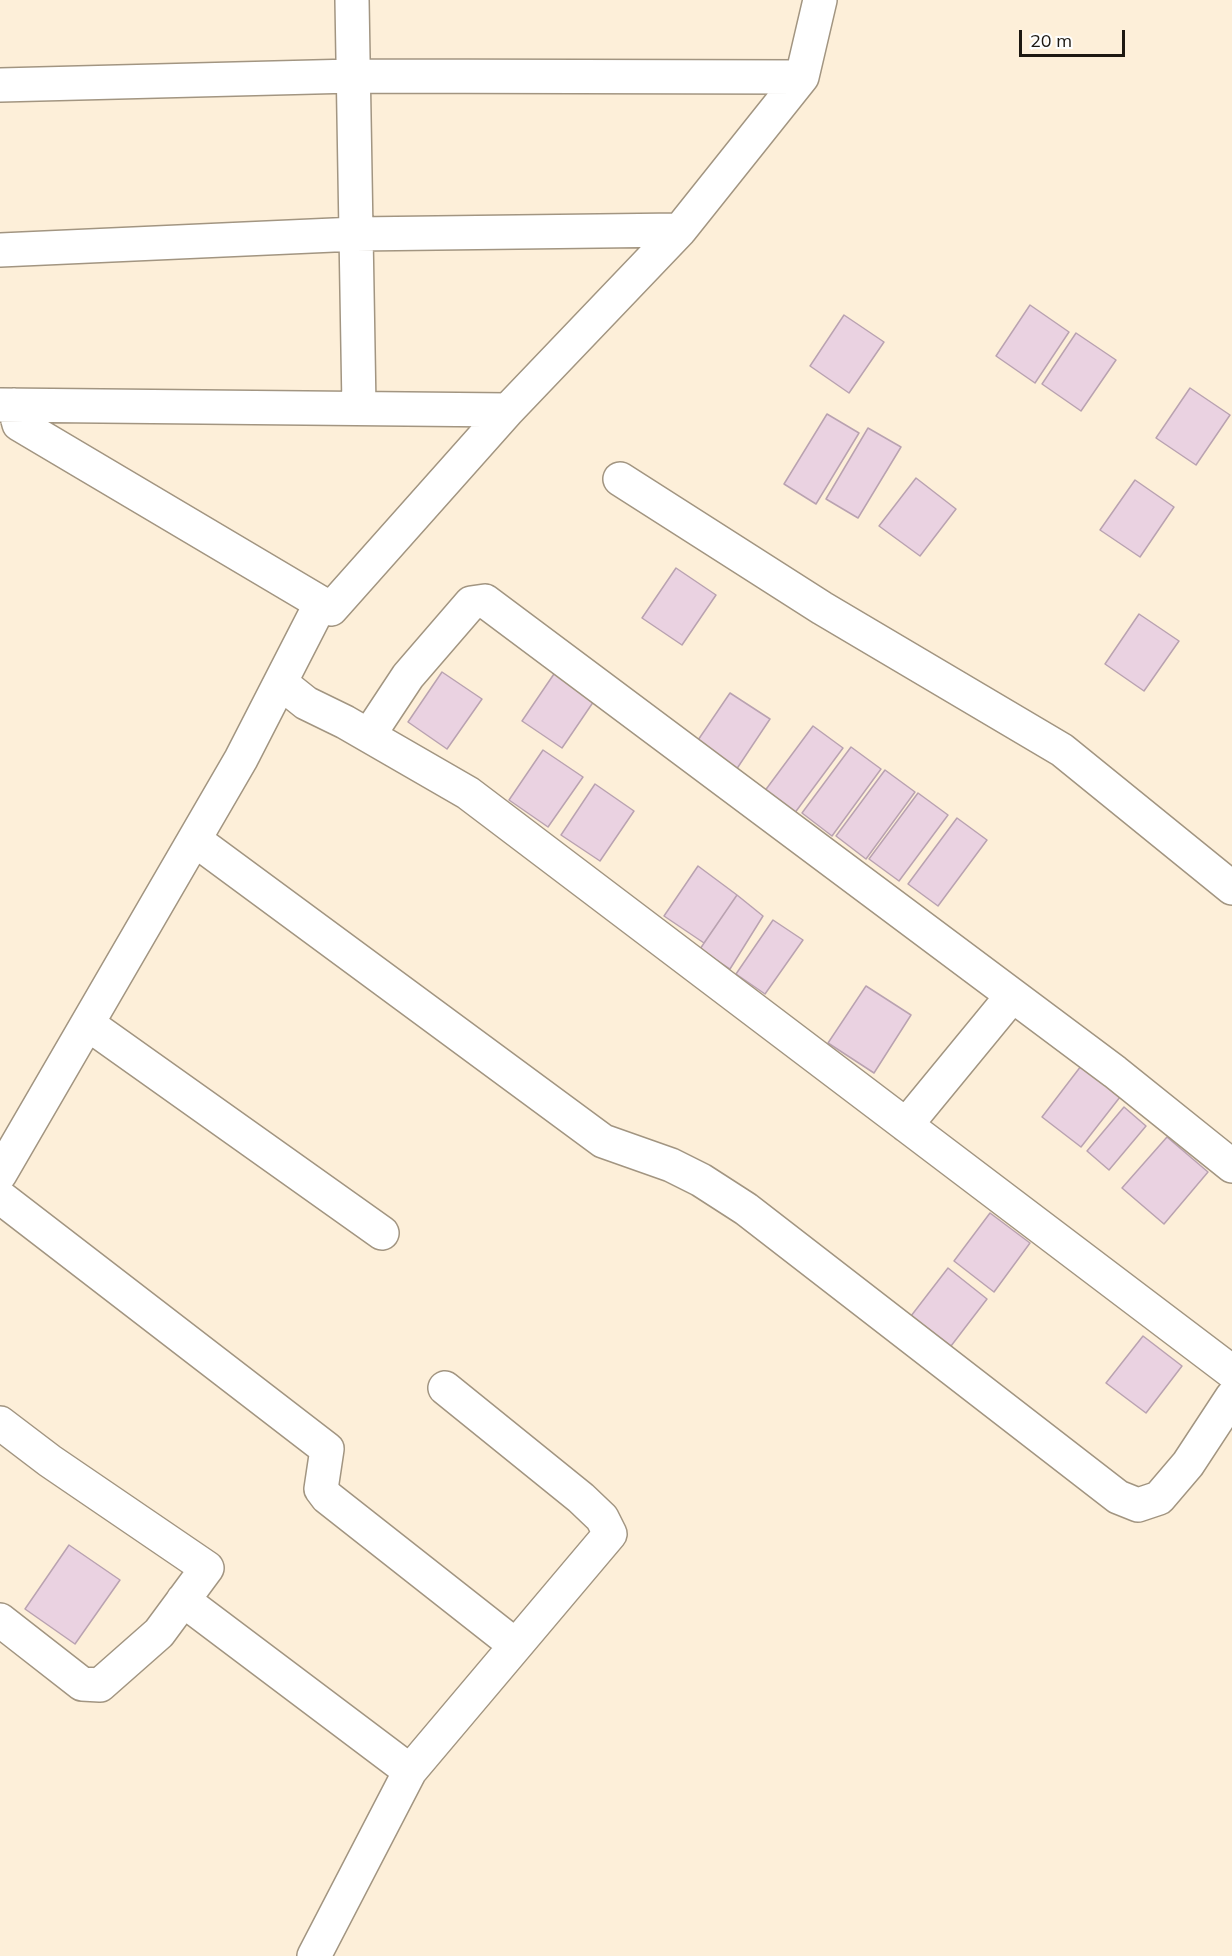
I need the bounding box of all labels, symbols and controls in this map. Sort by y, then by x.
scale bar [1022,18,1128,56]
text: 20 m [1030,29,1072,52]

